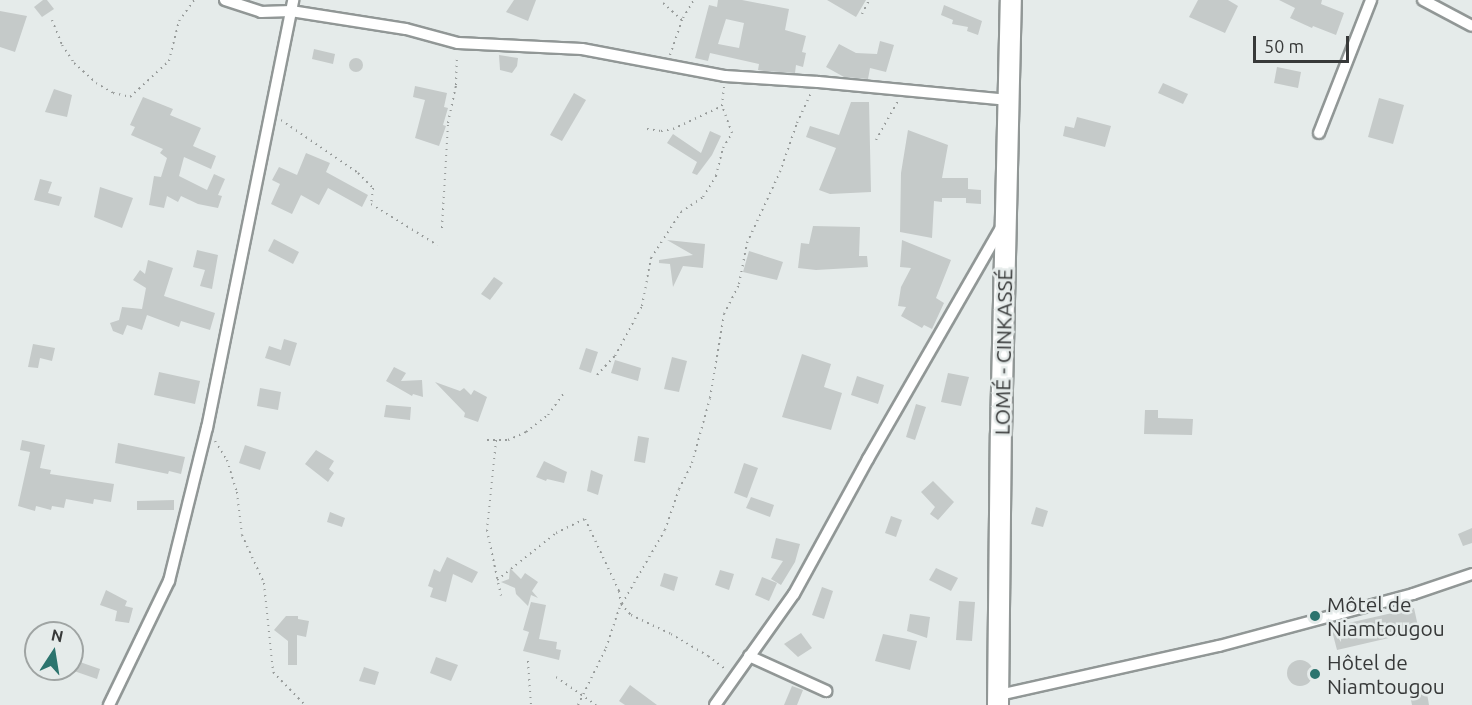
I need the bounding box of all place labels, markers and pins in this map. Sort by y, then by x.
place label: Môtel de Niamtougou [1327,591,1445,641]
marker: Môtel de Niamtougou [1308,609,1322,623]
place label: Hôtel de Niamtougou [1327,649,1445,699]
marker: Hôtel de Niamtougou [1308,667,1322,681]

